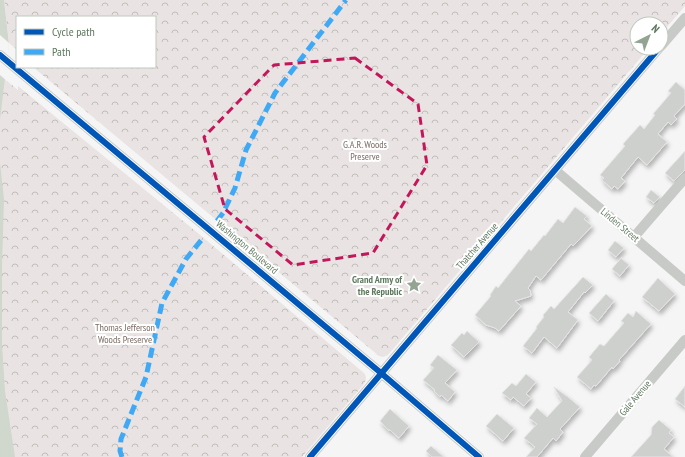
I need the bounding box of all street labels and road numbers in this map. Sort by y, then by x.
street label: Linden Street [598,205,642,245]
street label: Washington Boulevard [213,217,281,277]
street label: Thatcher Avenue [453,220,501,272]
street label: Gale Avenue [616,378,654,418]

